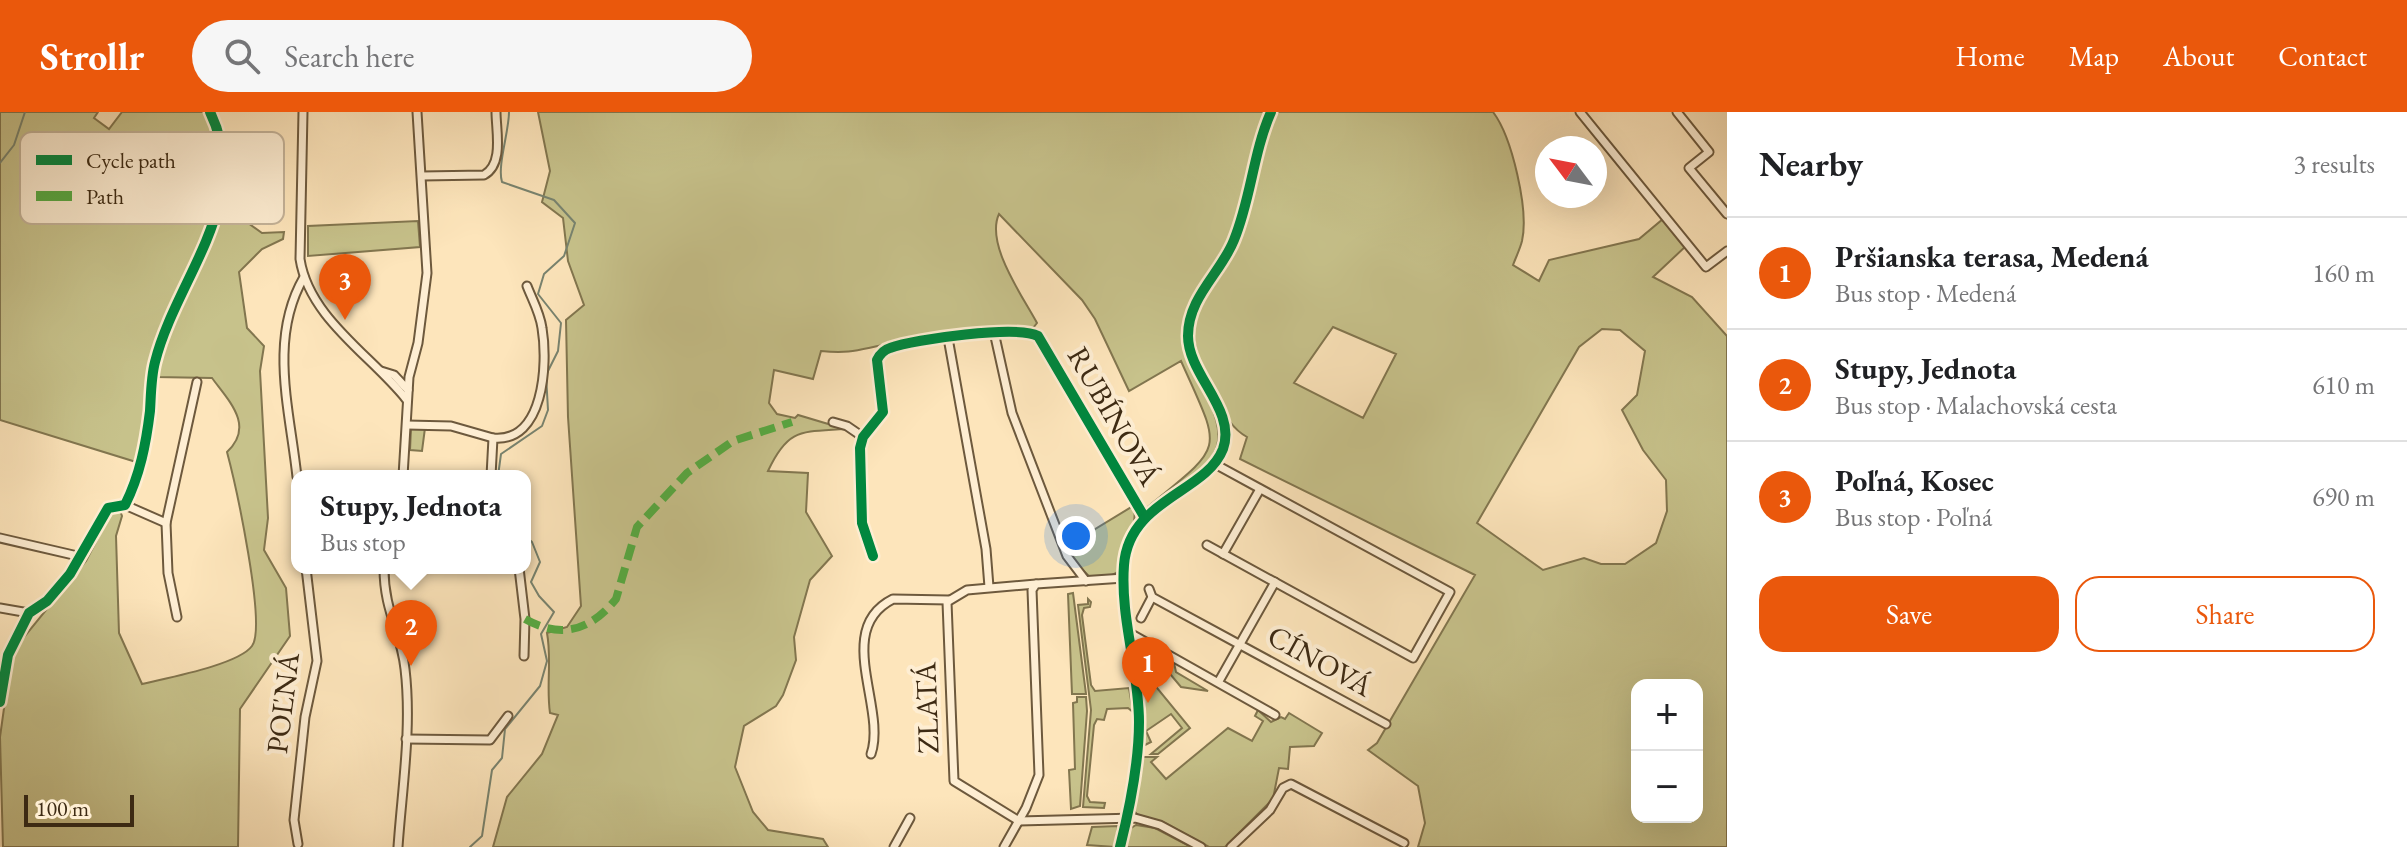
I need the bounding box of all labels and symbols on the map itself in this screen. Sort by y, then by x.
legend [20,132,284,224]
north arrow [1535,136,1607,208]
text: Cycle path [86,146,176,175]
text: Path [86,182,124,211]
pin: 3 [319,254,371,320]
street label: RUBÍNOVÁ [1059,339,1170,492]
your location [1056,516,1096,556]
pin: 2 [385,600,437,666]
street label: CÍNOVÁ [1261,616,1380,705]
pin: 1 [1122,637,1174,703]
street label: POĽNÁ [257,650,308,756]
street label: ZLATÁ [905,661,948,755]
scale bar [24,791,134,827]

